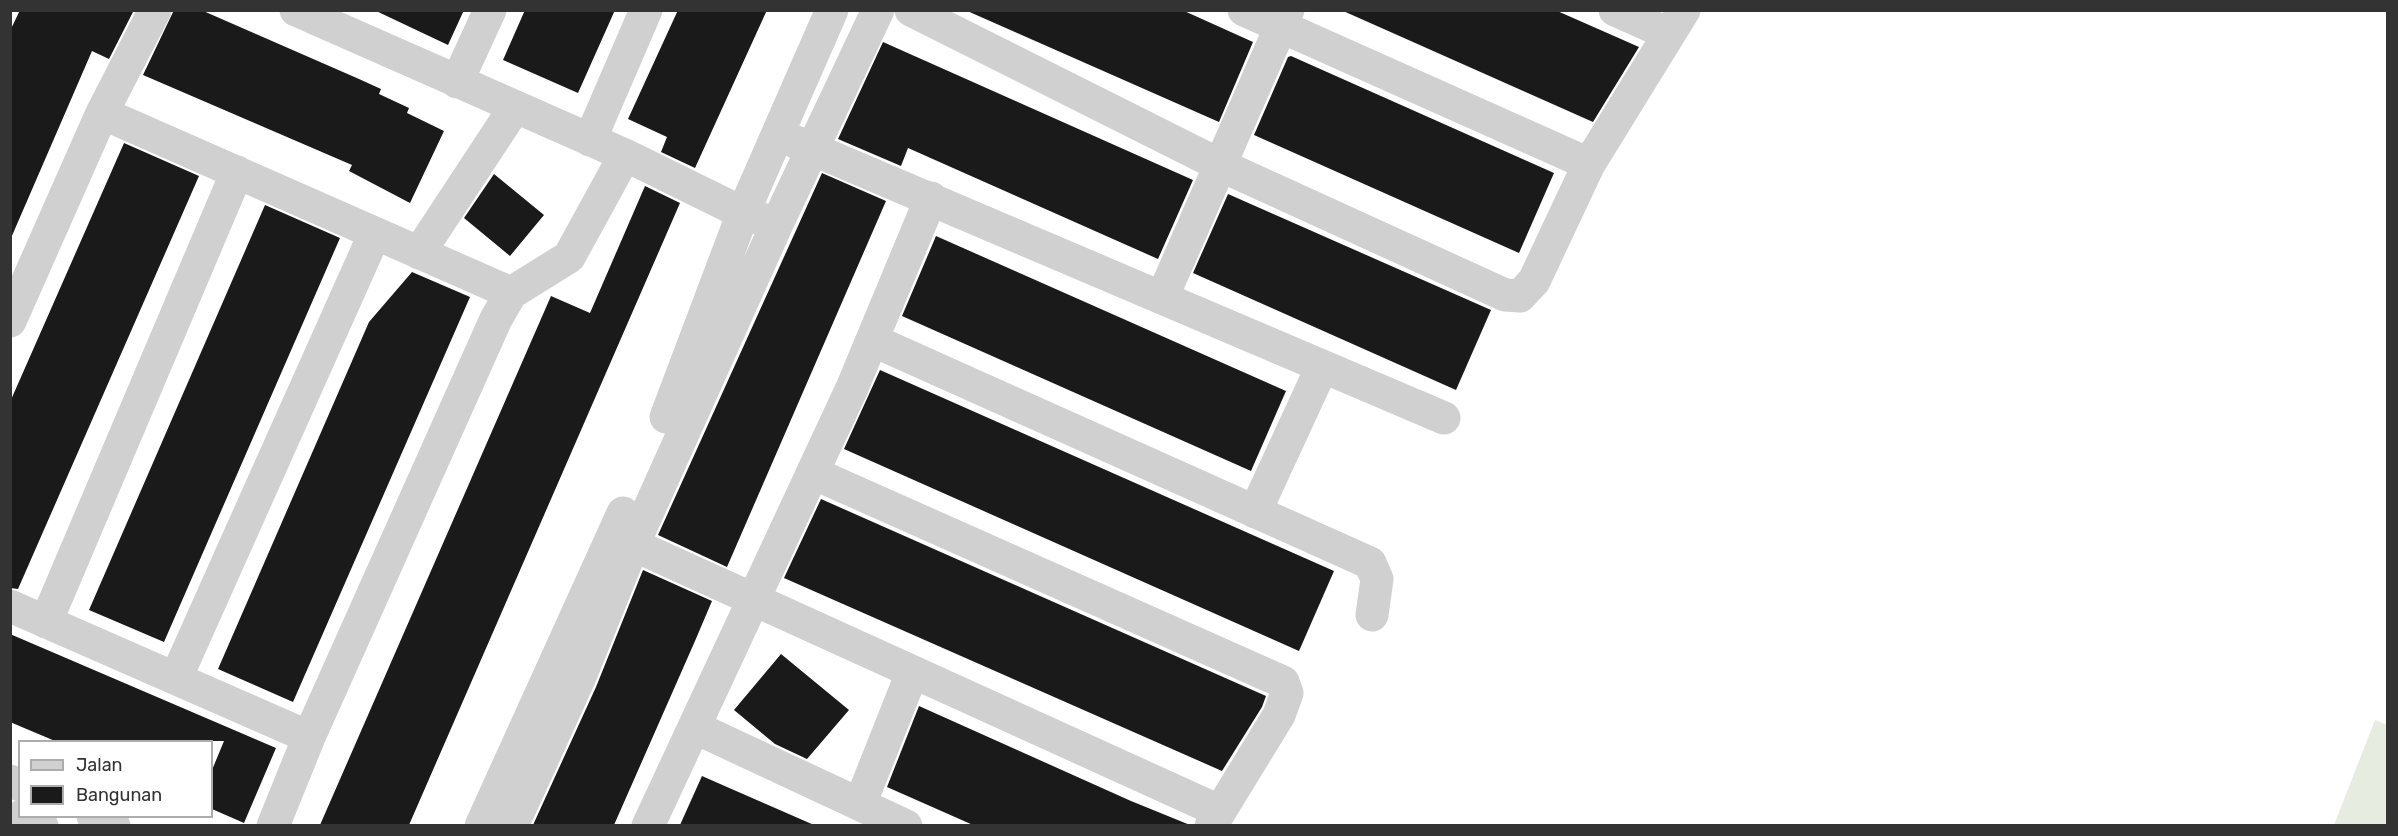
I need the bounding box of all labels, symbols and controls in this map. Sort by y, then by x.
legend [18,740,213,818]
text: Jalan [76,754,123,776]
text: Bangunan [76,784,162,806]

